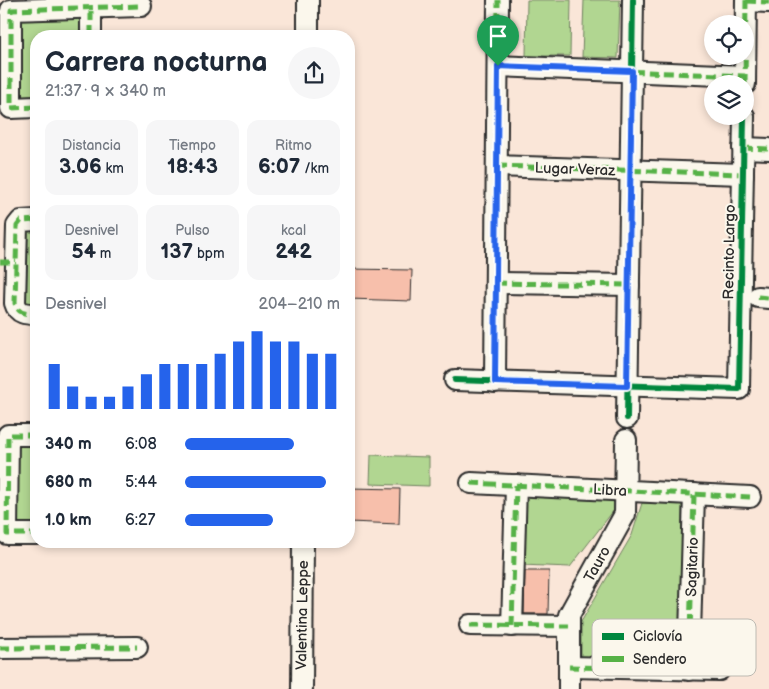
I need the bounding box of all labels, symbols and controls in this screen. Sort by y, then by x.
pin [477,15,519,66]
map controls [704,15,754,125]
button: locate [704,15,754,65]
icon: arrive [484,22,512,50]
text: Carrera nocturna [45,46,268,79]
button: share [288,47,340,99]
button: layers [704,75,754,125]
text: 21:37 · 9 × 340 m [45,82,166,101]
text: Distancia [62,137,121,154]
text: Tiempo [169,137,216,154]
text: Ritmo [275,137,312,154]
text: 3.06 [59,154,102,179]
text: 18:43 [167,154,218,179]
text: 6:07 [258,154,300,179]
street label: Lugar Veraz [534,159,617,180]
text: km [102,160,124,177]
text: /km [300,160,329,177]
street label: Recinto Largo [719,204,740,300]
text: Desnivel [65,222,118,239]
text: Pulso [175,222,210,239]
text: kcal [281,222,306,239]
text: 54 [72,239,96,264]
text: 137 [160,239,193,264]
text: 242 [275,239,312,264]
text: m [96,245,111,262]
text: bpm [193,245,225,262]
text: Desnivel [45,295,107,314]
text: 204–210 m [258,295,340,314]
text: 340 m [45,435,92,454]
text: 6:08 [125,435,157,454]
text: 680 m [45,473,92,492]
text: 5:44 [125,473,157,492]
street label: Libra [592,480,628,501]
text: 1.0 km [45,511,92,530]
text: 6:27 [125,511,155,530]
street label: Sagitario [682,537,703,597]
street label: Tauro [580,543,615,585]
street label: Valentina Leppe [292,560,313,670]
legend [592,619,756,676]
text: Ciclovía [633,628,683,645]
text: Sendero [633,651,687,668]

